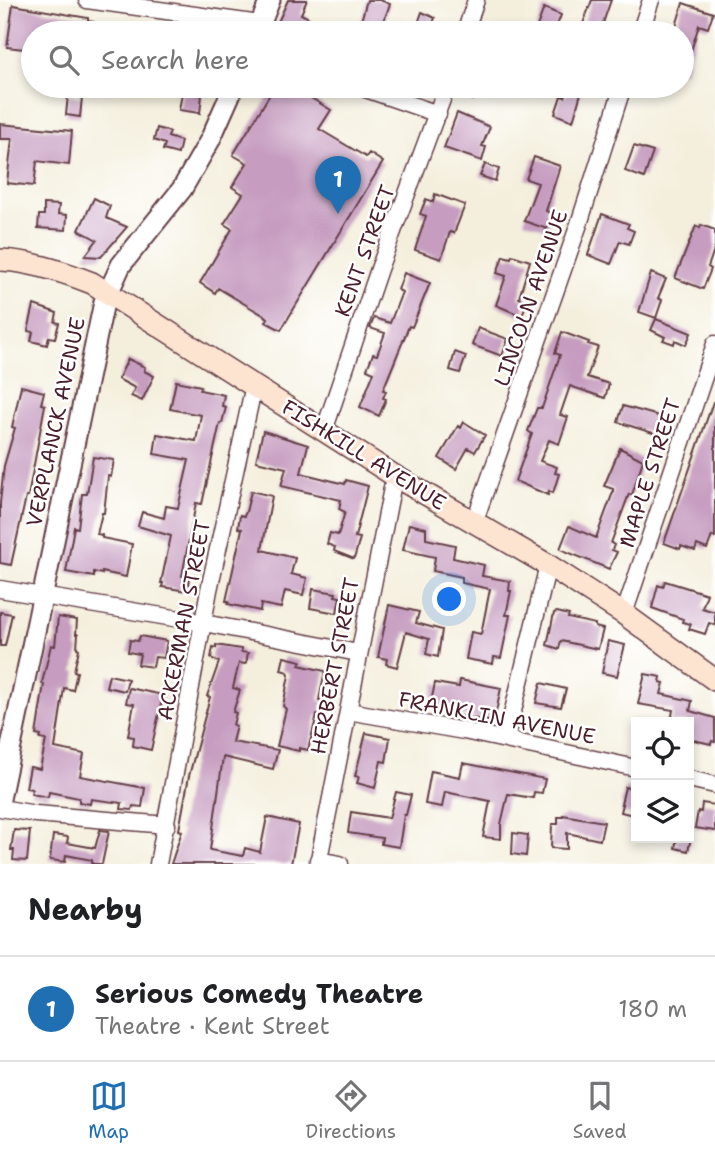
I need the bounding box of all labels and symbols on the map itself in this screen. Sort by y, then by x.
pin: 1 [315,156,361,214]
street label: KENT STREET [328,181,402,321]
street label: LINCOLN AVENUE [488,206,574,390]
street label: VERPLANCK AVENUE [20,314,92,530]
street label: FISHKILL AVENUE [277,393,451,517]
street label: MAPLE STREET [613,395,687,551]
street label: ACKERMAN STREET [151,517,217,723]
street label: HERBERT STREET [304,575,366,757]
your location [432,582,466,616]
street label: FRANKLIN AVENUE [396,685,598,751]

